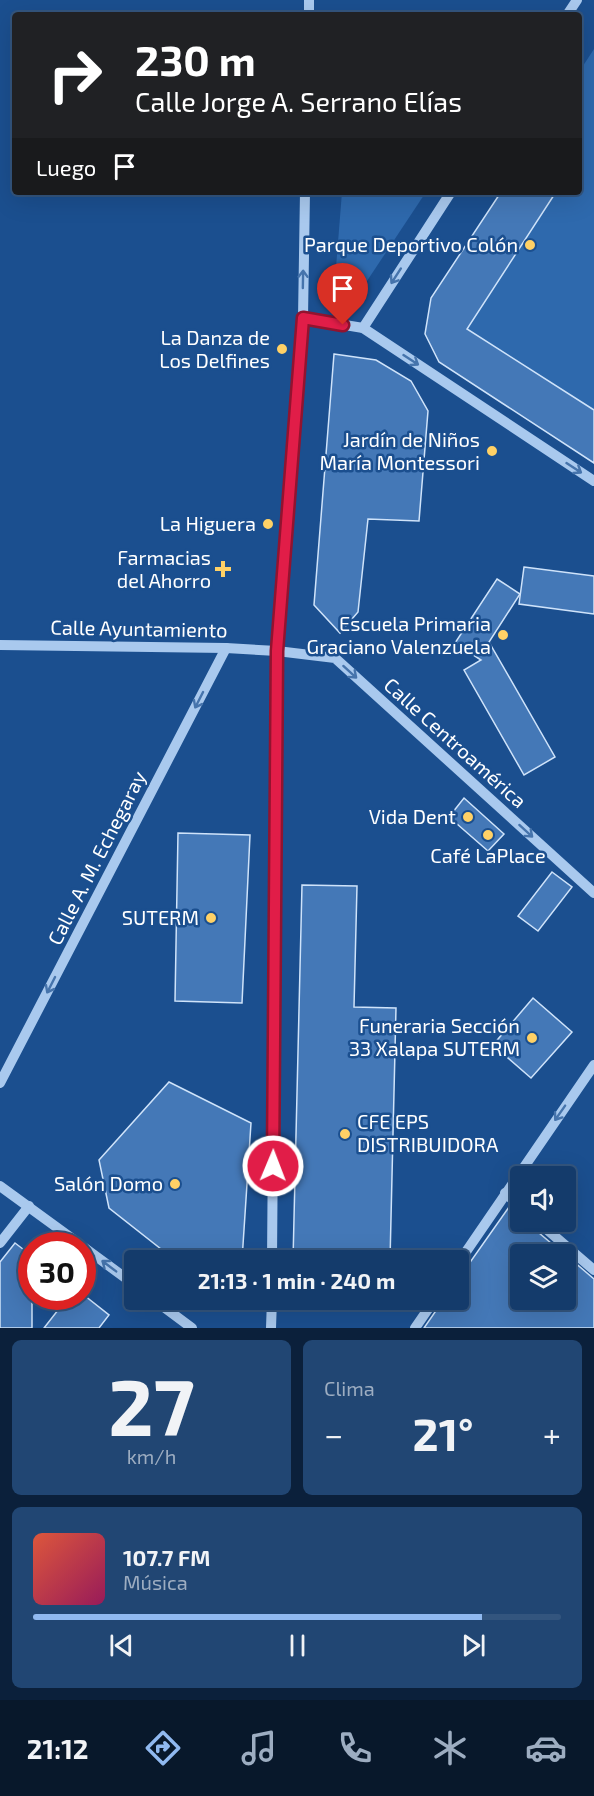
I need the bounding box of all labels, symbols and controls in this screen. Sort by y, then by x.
text: 230 m [135,34,256,84]
icon: right [36,36,114,114]
text: Calle Jorge A. Serrano Elías [135,85,462,117]
icon: arrive [108,150,141,183]
text: Luego [36,154,96,180]
place label: Parque Deportivo Colón [304,232,518,256]
marker: Parque Deportivo Colón [523,238,537,252]
pin [317,263,368,325]
one-way arrow [390,267,402,284]
one-way arrow [298,269,309,289]
icon: arrive [326,272,359,305]
place label: La Danza de Los Delfines [159,325,270,372]
marker: La Danza de Los Delfines [275,342,289,356]
one-way arrow [403,354,419,366]
place label: Jardín de Niños María Montessori [320,427,480,474]
marker: Jardín de Niños María Montessori [485,444,499,458]
one-way arrow [565,462,582,474]
place label: La Higuera [160,511,256,535]
marker: La Higuera [261,517,275,531]
place label: Farmacias del Ahorro [117,545,211,592]
marker: Farmacias del Ahorro [216,562,230,576]
place label: Escuela Primaria Graciano Valenzuela [307,611,491,658]
street label: Calle Ayuntamiento [50,614,228,642]
marker: Escuela Primaria Graciano Valenzuela [496,628,510,642]
one-way arrow [343,665,358,679]
street label: Calle Centroamérica [380,672,532,812]
one-way arrow [193,691,204,709]
street label: Calle A. M. Echegaray [42,766,151,949]
place label: Vida Dent [369,804,456,828]
marker: Vida Dent [461,810,475,824]
one-way arrow [518,824,533,838]
marker: Café LaPlace [481,828,495,842]
place label: Café LaPlace [430,843,546,867]
place label: SUTERM [122,905,199,929]
marker: SUTERM [204,911,218,925]
one-way arrow [45,976,56,994]
place label: Funeraria Sección 33 Xalapa SUTERM [349,1013,520,1060]
marker: Funeraria Sección 33 Xalapa SUTERM [525,1031,539,1045]
one-way arrow [554,1104,566,1121]
place label: CFE EPS DISTRIBUIDORA [357,1109,499,1156]
marker: CFE EPS DISTRIBUIDORA [338,1127,352,1141]
position arrow [241,1134,305,1198]
map controls [510,1166,576,1310]
button: sound [510,1166,576,1232]
place label: Salón Domo [54,1171,163,1195]
marker: Salón Domo [168,1177,182,1191]
speed limit sign: 30 [18,1232,96,1310]
button: layers [510,1244,576,1310]
one-way arrow [101,1259,117,1272]
text: 21:13 · 1 min · 240 m [198,1267,395,1293]
text: 27 [108,1358,195,1452]
text: Clima [324,1376,375,1400]
text: 21° [413,1406,474,1460]
text: − [324,1414,343,1454]
text: + [543,1414,561,1454]
text: km/h [127,1444,176,1468]
text: 107.7 FM [123,1544,211,1570]
text: Música [123,1570,188,1594]
icon: previous [105,1629,138,1662]
icon: pause [281,1629,314,1662]
icon: next [457,1629,490,1662]
icon: directions [142,1727,184,1769]
icon: music [238,1727,280,1769]
icon: phone [334,1727,376,1769]
icon: climate [429,1727,471,1769]
icon: car [525,1727,567,1769]
text: 21:12 [27,1732,89,1764]

